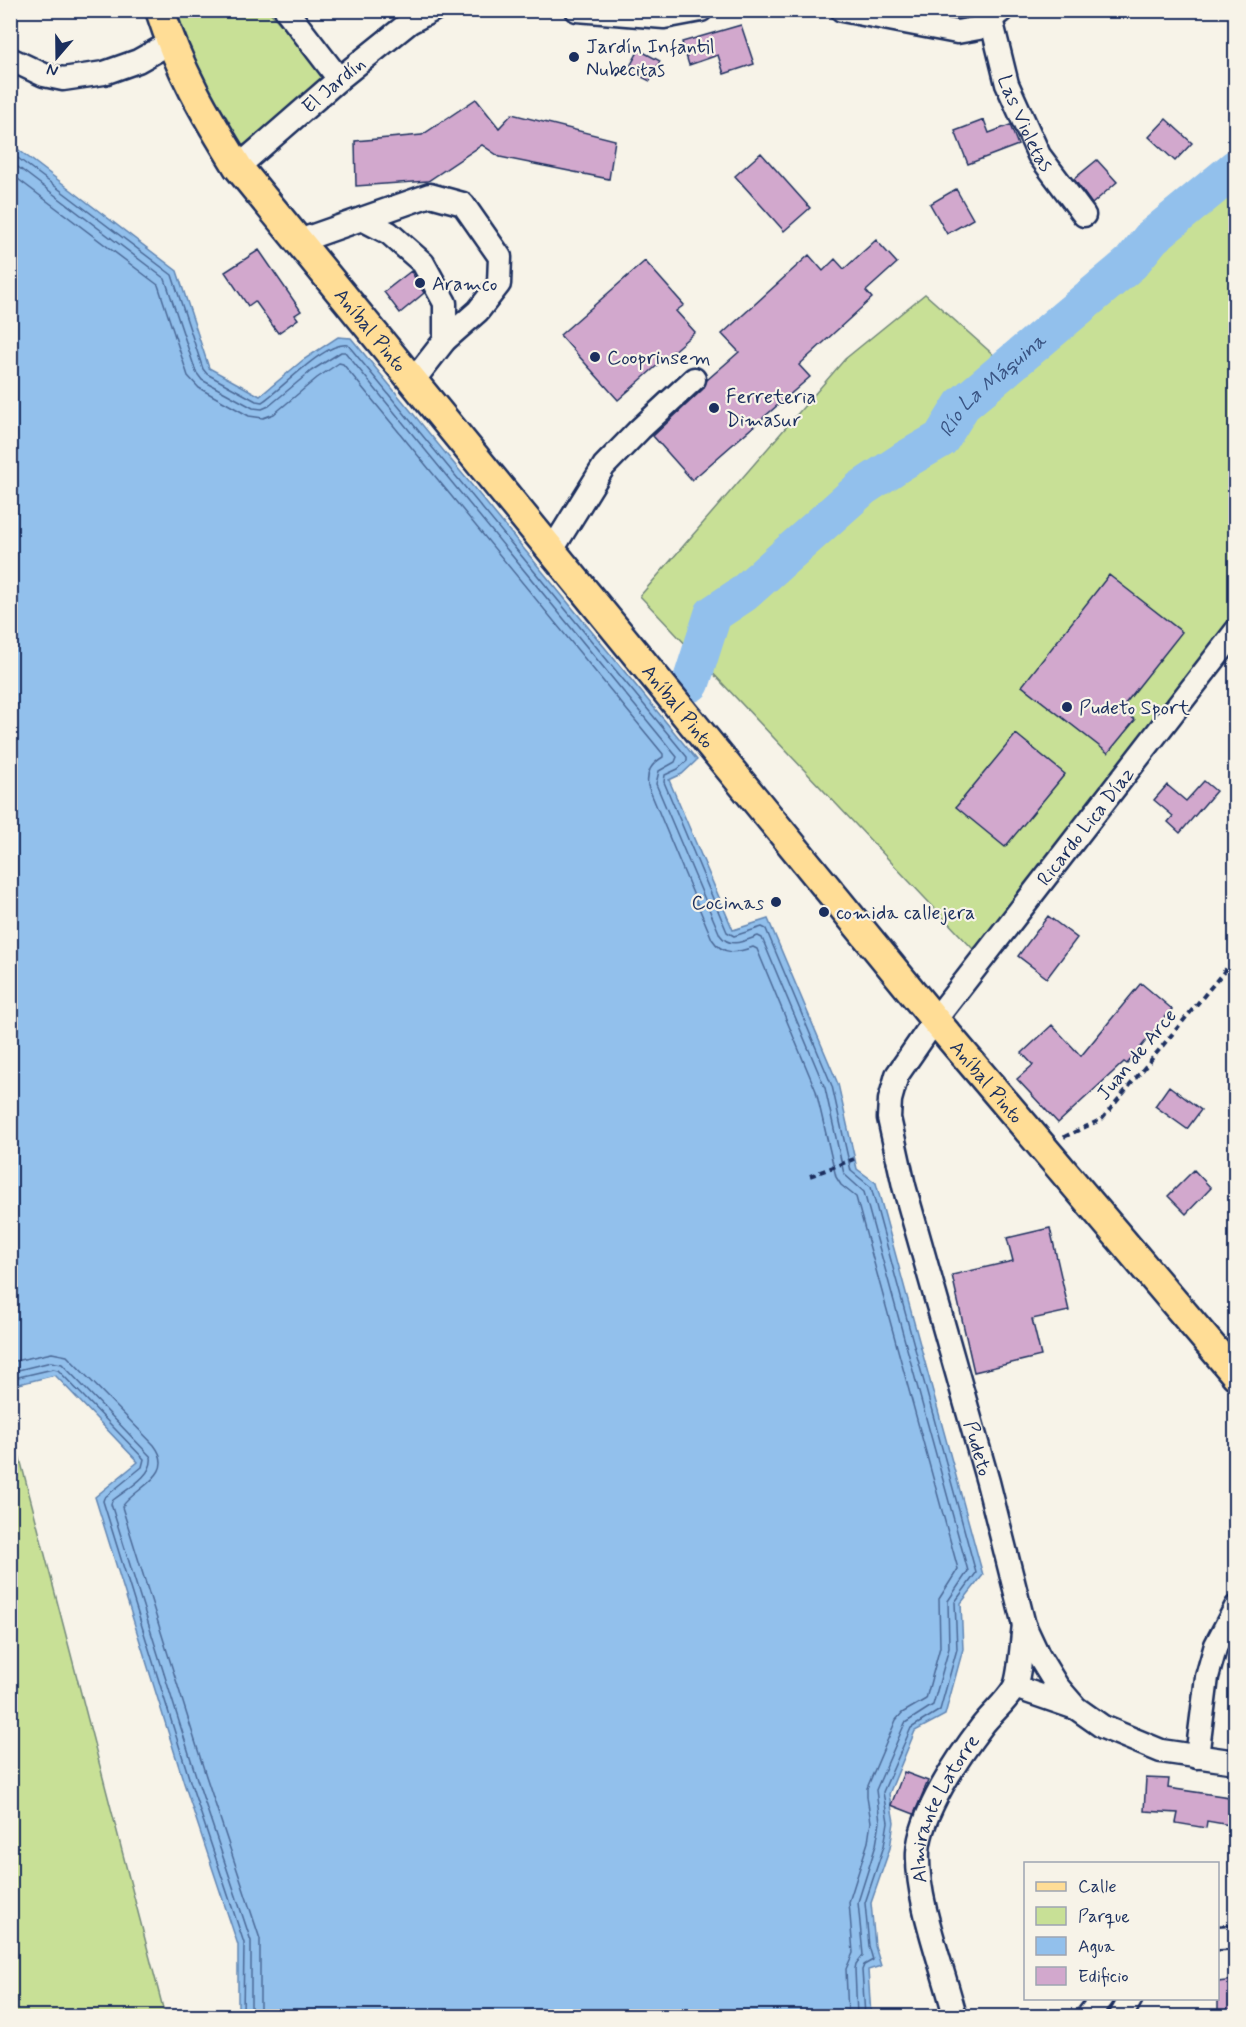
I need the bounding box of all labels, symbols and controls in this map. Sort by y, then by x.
north arrow [27,27,87,87]
place label: Jardín Infantil Nubecitas [586,34,715,84]
marker: Jardín Infantil Nubecitas [567,50,581,64]
street label: El Jardín [297,51,372,120]
text: N [44,58,61,81]
street label: Las Violetas [990,73,1059,178]
place label: Aramco [432,271,497,298]
marker: Aramco [413,276,427,290]
street label: Aníbal Pinto [327,283,412,378]
water label: Río La Máquina [933,326,1053,443]
place label: Cooprinsem [607,345,711,372]
marker: Cooprinsem [588,350,602,364]
place label: Ferreteria Dimasur [726,384,816,434]
marker: Ferreteria Dimasur [707,401,721,415]
street label: Aníbal Pinto [635,659,720,755]
place label: Pudeto Sport [1079,695,1190,722]
marker: Pudeto Sport [1060,700,1074,714]
street label: Ricardo Lica Díaz [1031,762,1141,892]
place label: Cocinas [691,890,764,917]
marker: Cocinas [769,895,783,909]
place label: comida callejera [836,900,975,927]
marker: comida callejera [817,905,831,919]
street label: Juan de Arce [1091,1003,1183,1107]
street label: Aníbal Pinto [943,1035,1029,1130]
street label: Pudeto [956,1418,998,1479]
street label: Almirante Latorre [906,1729,987,1885]
legend [1024,1862,1219,2000]
text: Calle [1078,1875,1117,1899]
text: Parque [1078,1905,1130,1929]
text: Agua [1078,1935,1115,1959]
text: Edificio [1078,1965,1129,1989]

